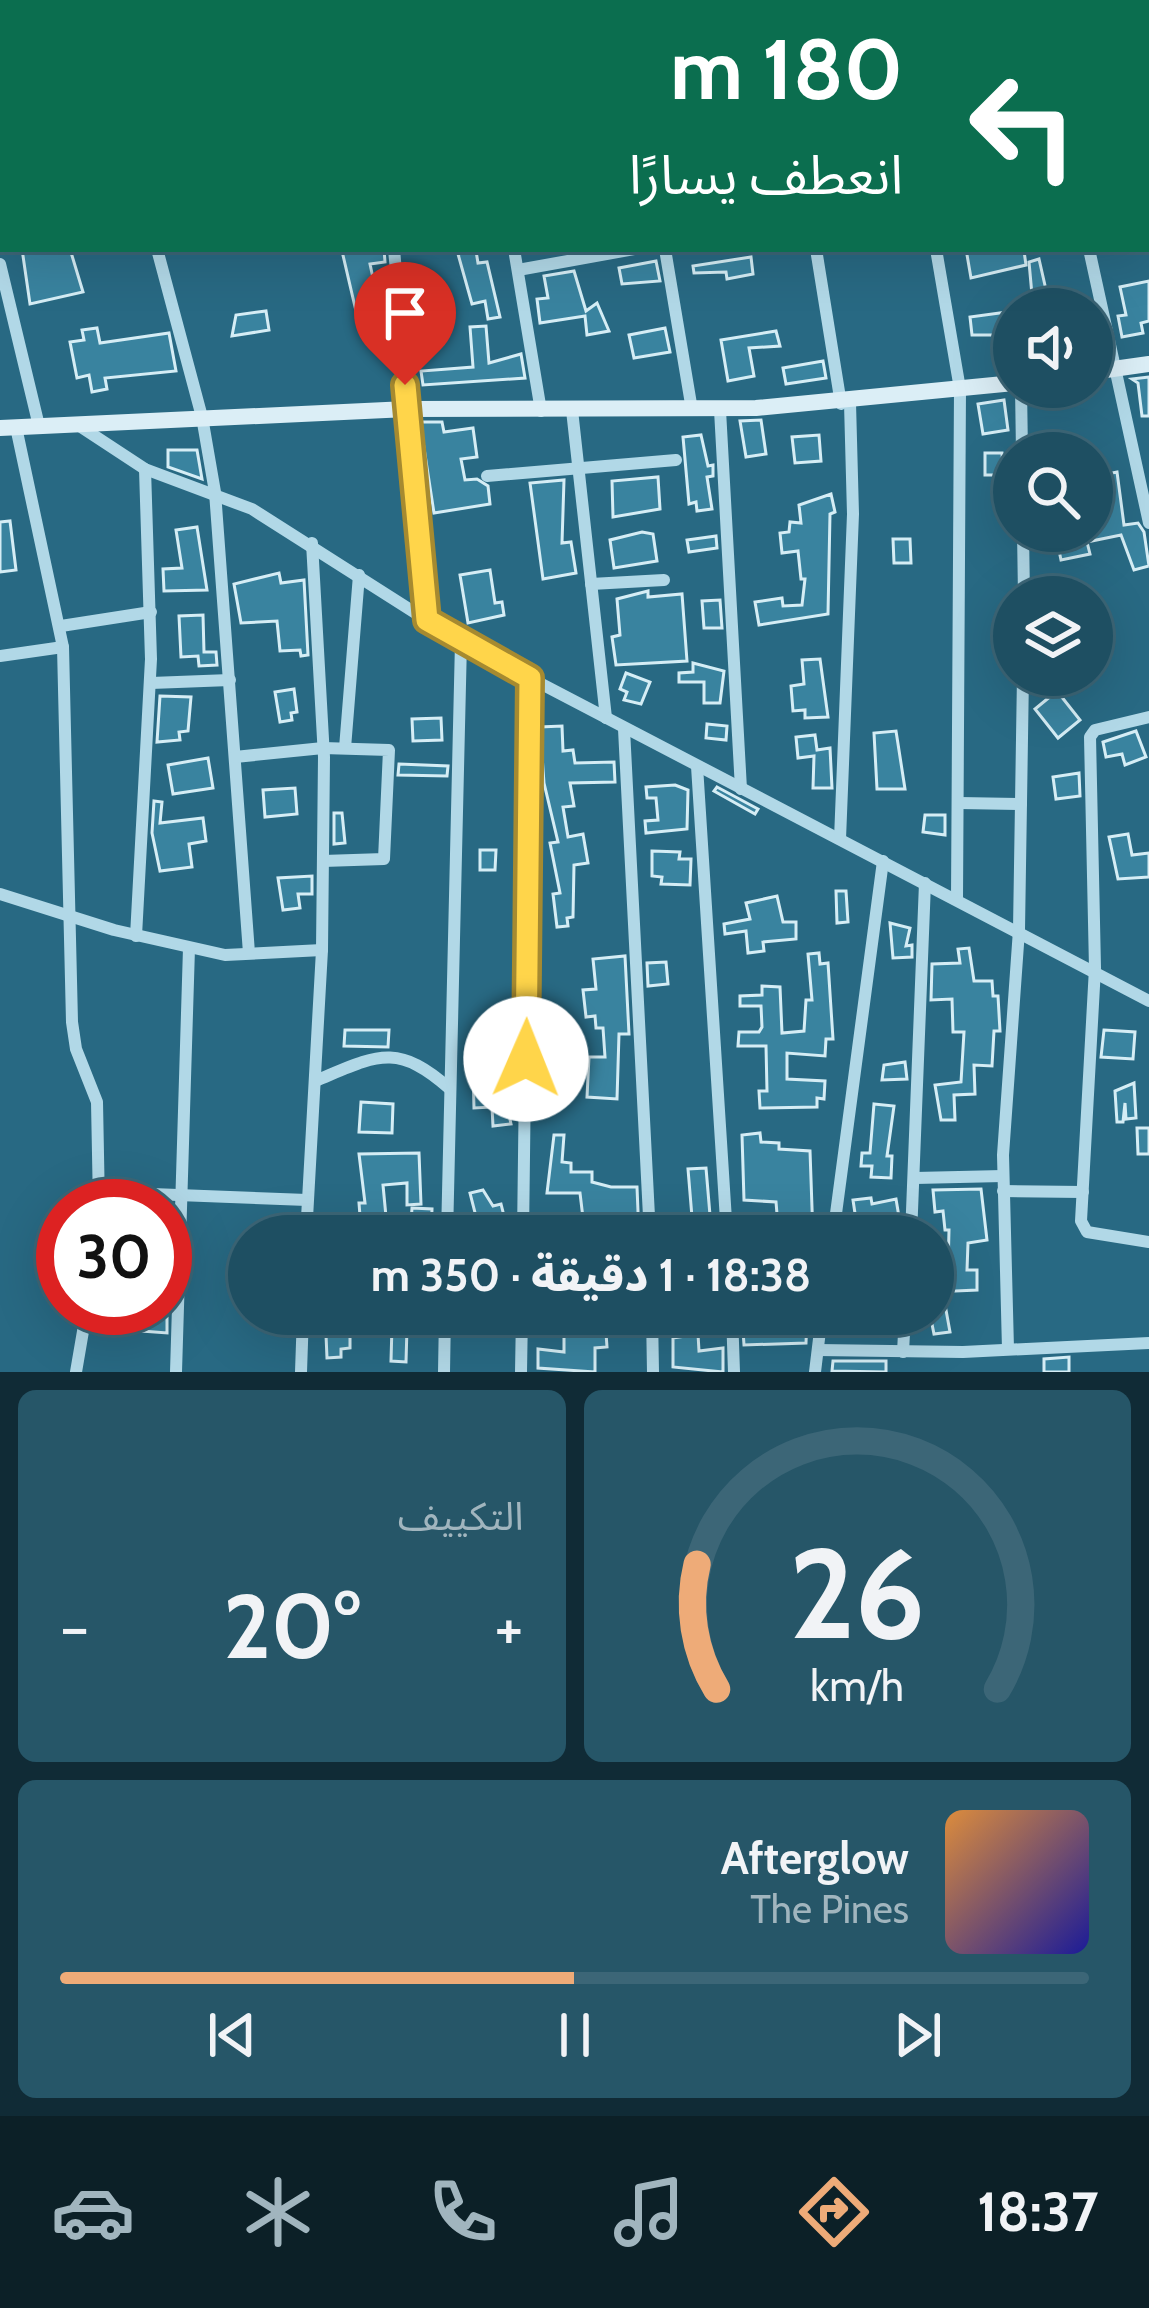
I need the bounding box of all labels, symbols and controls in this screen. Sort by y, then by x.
text: 180 m [670,18,903,120]
icon: left [945,48,1101,204]
text: انعطف يسارًا [629,142,903,208]
pin [354,262,456,385]
icon: arrive [372,280,438,346]
map controls [993,288,1113,696]
button: sound [993,288,1113,408]
button: search [993,432,1113,552]
button: layers [993,576,1113,696]
position arrow [463,996,589,1122]
speed limit sign: 30 [36,1179,192,1335]
text: 18:38 · 1 دقيقة · 350 m [371,1248,811,1302]
text: التكييف [398,1492,524,1540]
text: 26 [789,1518,925,1669]
text: 20° [223,1571,360,1681]
text: − [60,1586,89,1667]
text: + [494,1586,523,1667]
text: km/h [810,1660,904,1712]
text: Afterglow [721,1831,909,1885]
text: The Pines [750,1885,909,1933]
icon: previous [199,2002,265,2068]
icon: pause [542,2002,608,2068]
icon: next [885,2002,951,2068]
icon: car [51,2170,135,2254]
icon: climate [236,2170,320,2254]
icon: phone [421,2170,505,2254]
icon: music [607,2170,691,2254]
icon: directions [792,2170,876,2254]
text: 18:37 [977,2179,1098,2245]

